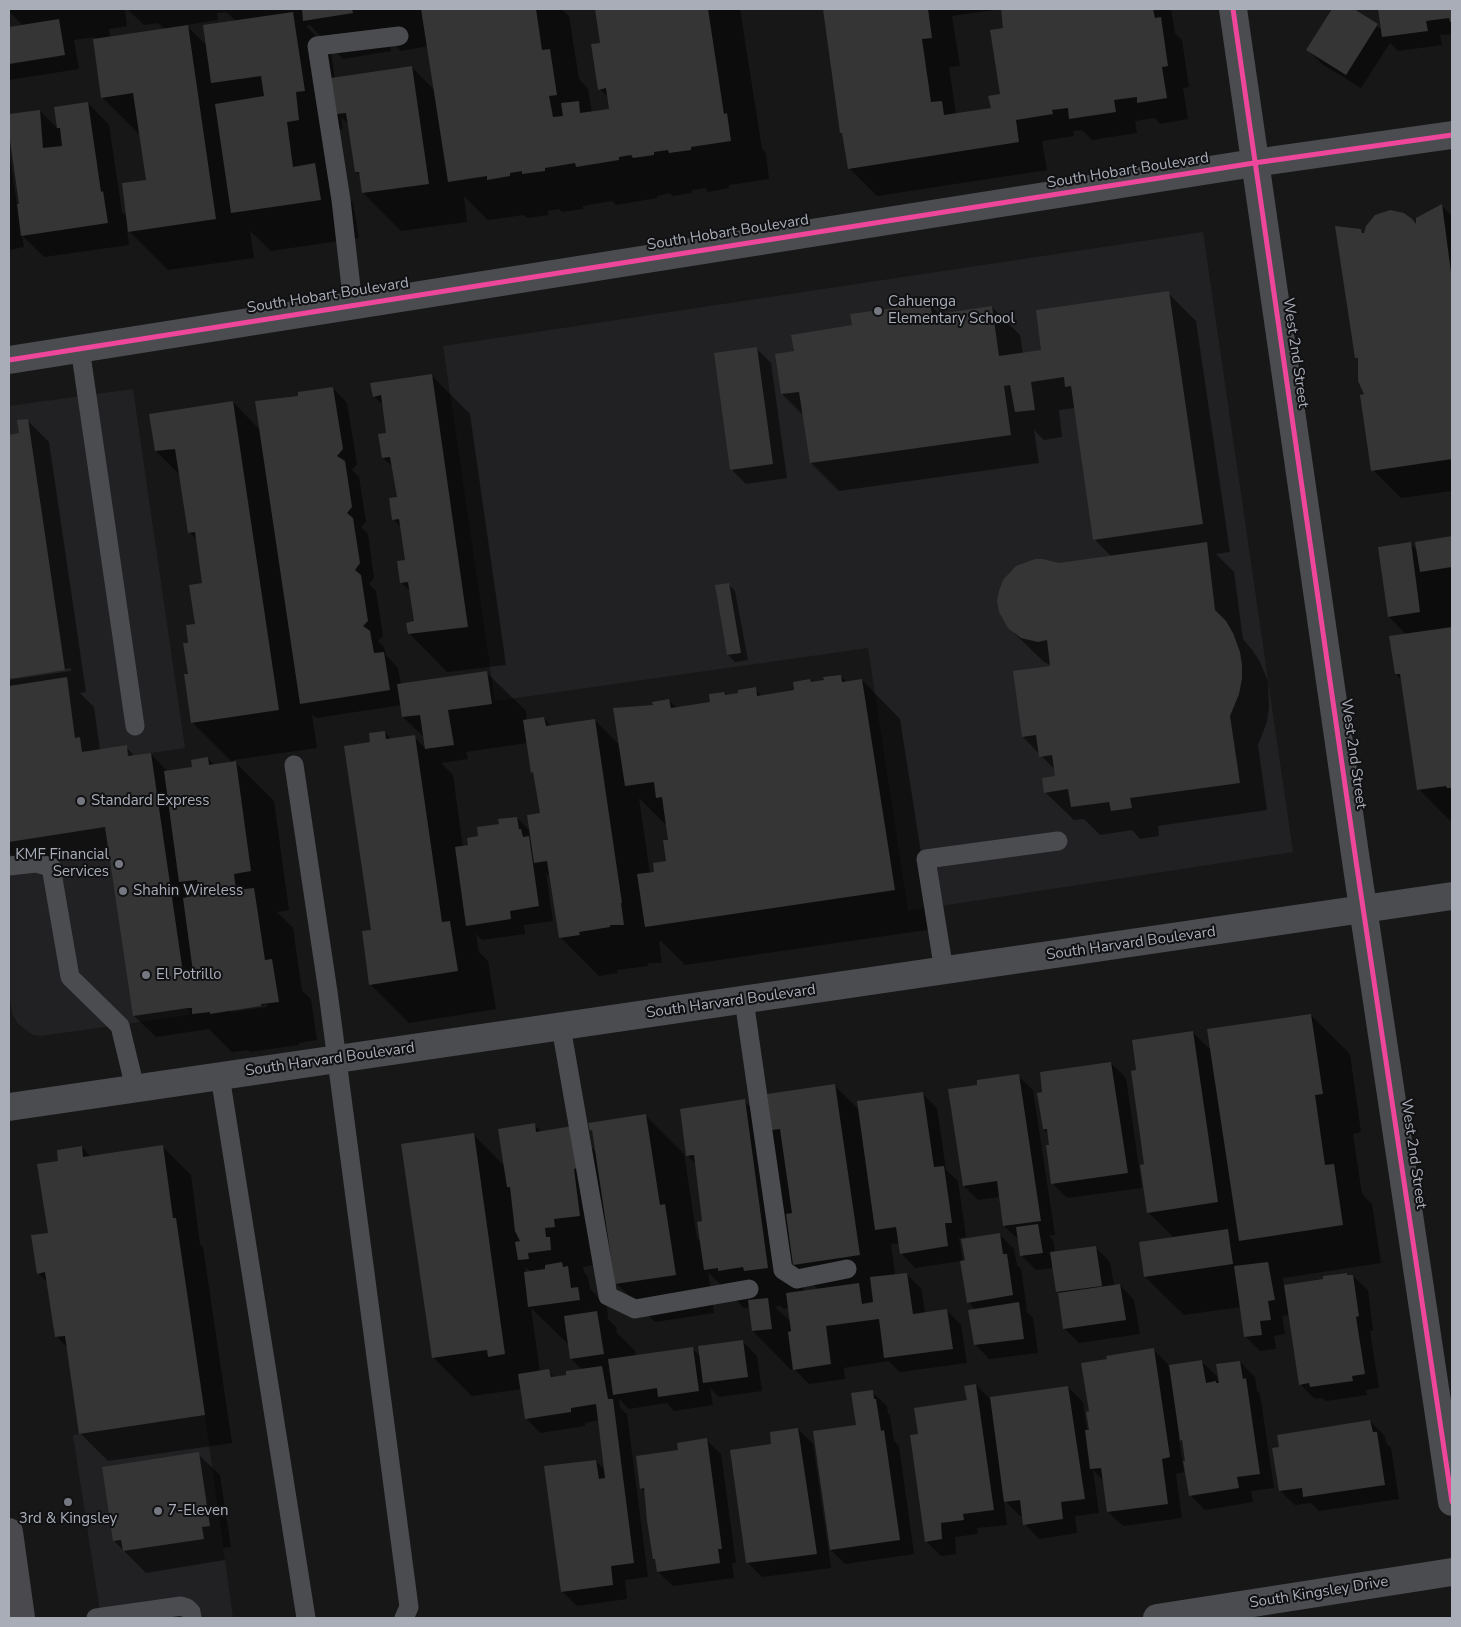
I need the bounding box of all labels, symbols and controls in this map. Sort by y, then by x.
street label: South Hobart Boulevard [1046,149,1210,193]
street label: South Hobart Boulevard [646,211,810,255]
street label: South Hobart Boulevard [246,274,410,318]
place label: Cahuenga Elementary School [888,293,1015,328]
street label: West 2nd Street [1278,297,1312,409]
marker: Cahuenga Elementary School [872,305,884,317]
street label: West 2nd Street [1336,698,1370,810]
place label: Standard Express [91,792,210,810]
marker: Standard Express [75,795,87,807]
place label: KMF Financial Services [15,846,109,881]
marker: KMF Financial Services [113,858,125,870]
place label: Shahin Wireless [133,882,243,900]
marker: Shahin Wireless [117,885,129,897]
street label: South Harvard Boulevard [1045,923,1217,965]
place label: El Potrillo [156,966,222,984]
marker: El Potrillo [140,969,152,981]
street label: South Harvard Boulevard [645,981,817,1023]
street label: South Harvard Boulevard [244,1039,416,1081]
street label: West 2nd Street [1396,1098,1430,1210]
marker: 3rd & Kingsley [62,1496,74,1508]
place label: 7-Eleven [168,1502,228,1520]
marker: 7-Eleven [152,1505,164,1517]
place label: 3rd & Kingsley [19,1510,117,1528]
street label: South Kingsley Drive [1248,1573,1390,1613]

